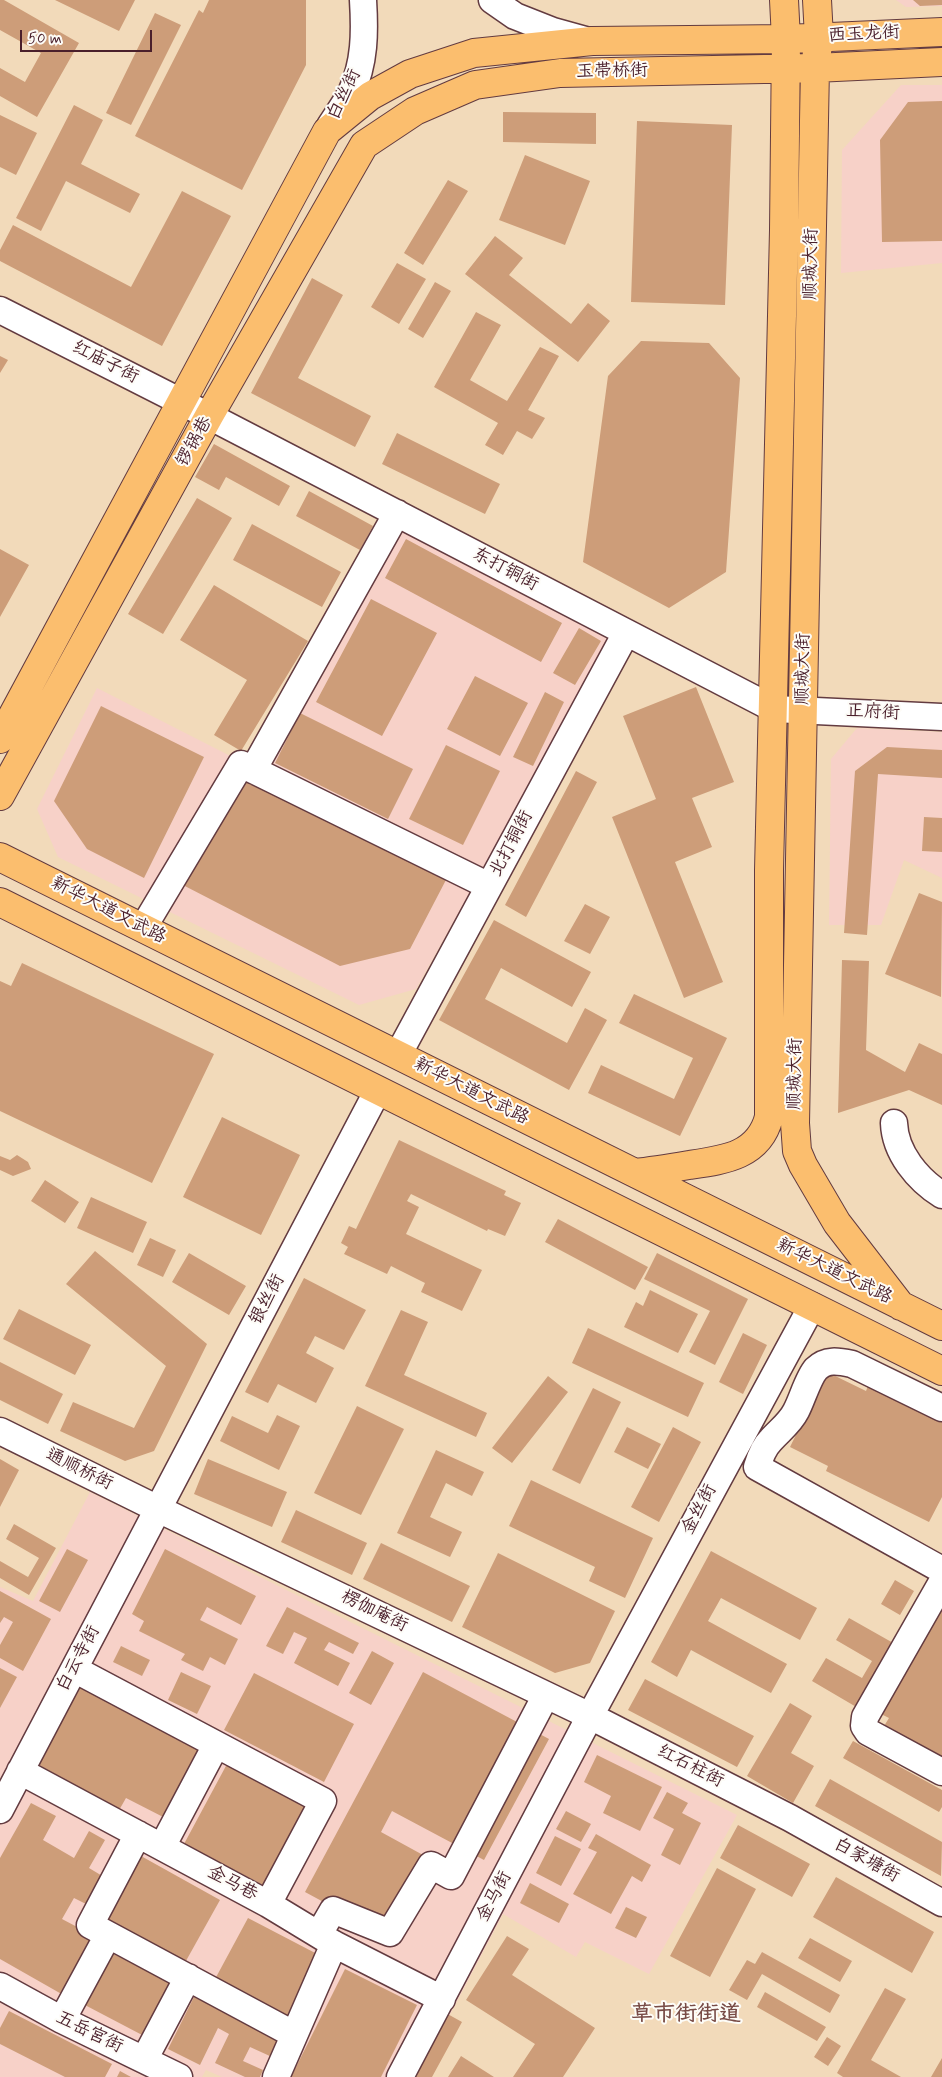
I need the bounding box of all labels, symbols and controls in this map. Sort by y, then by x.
scale bar [22,20,155,52]
street label: 西玉龙街 [827,22,901,48]
text: 50 m [28,29,62,49]
street label: 玉带桥街 [576,61,648,83]
street label: 白丝街 [323,66,367,124]
street label: 顺城大街 [801,228,823,300]
street label: 红庙子街 [68,337,142,389]
street label: 锣锅巷 [172,413,218,471]
street label: 东打铜街 [468,544,542,596]
street label: 顺城大街 [793,633,815,705]
street label: 正府街 [845,701,901,725]
street label: 北打铜街 [486,807,538,881]
street label: 新华大道文武路 [47,873,169,949]
street label: 顺城大街 [785,1038,807,1110]
street label: 新华大道文武路 [410,1054,532,1130]
street label: 新华大道文武路 [773,1235,895,1309]
street label: 银丝街 [246,1271,290,1329]
street label: 通顺桥街 [42,1445,116,1495]
street label: 金丝街 [678,1481,722,1539]
street label: 楞伽庵街 [337,1587,411,1637]
street label: 白云寺街 [53,1622,105,1696]
street label: 红石柱街 [653,1741,727,1793]
street label: 白家塘街 [829,1834,903,1888]
street label: 金马巷 [203,1862,261,1906]
street label: 金马街 [473,1868,517,1926]
district label: 草市街街道 [631,2002,741,2028]
street label: 五岳宫街 [52,2008,126,2058]

